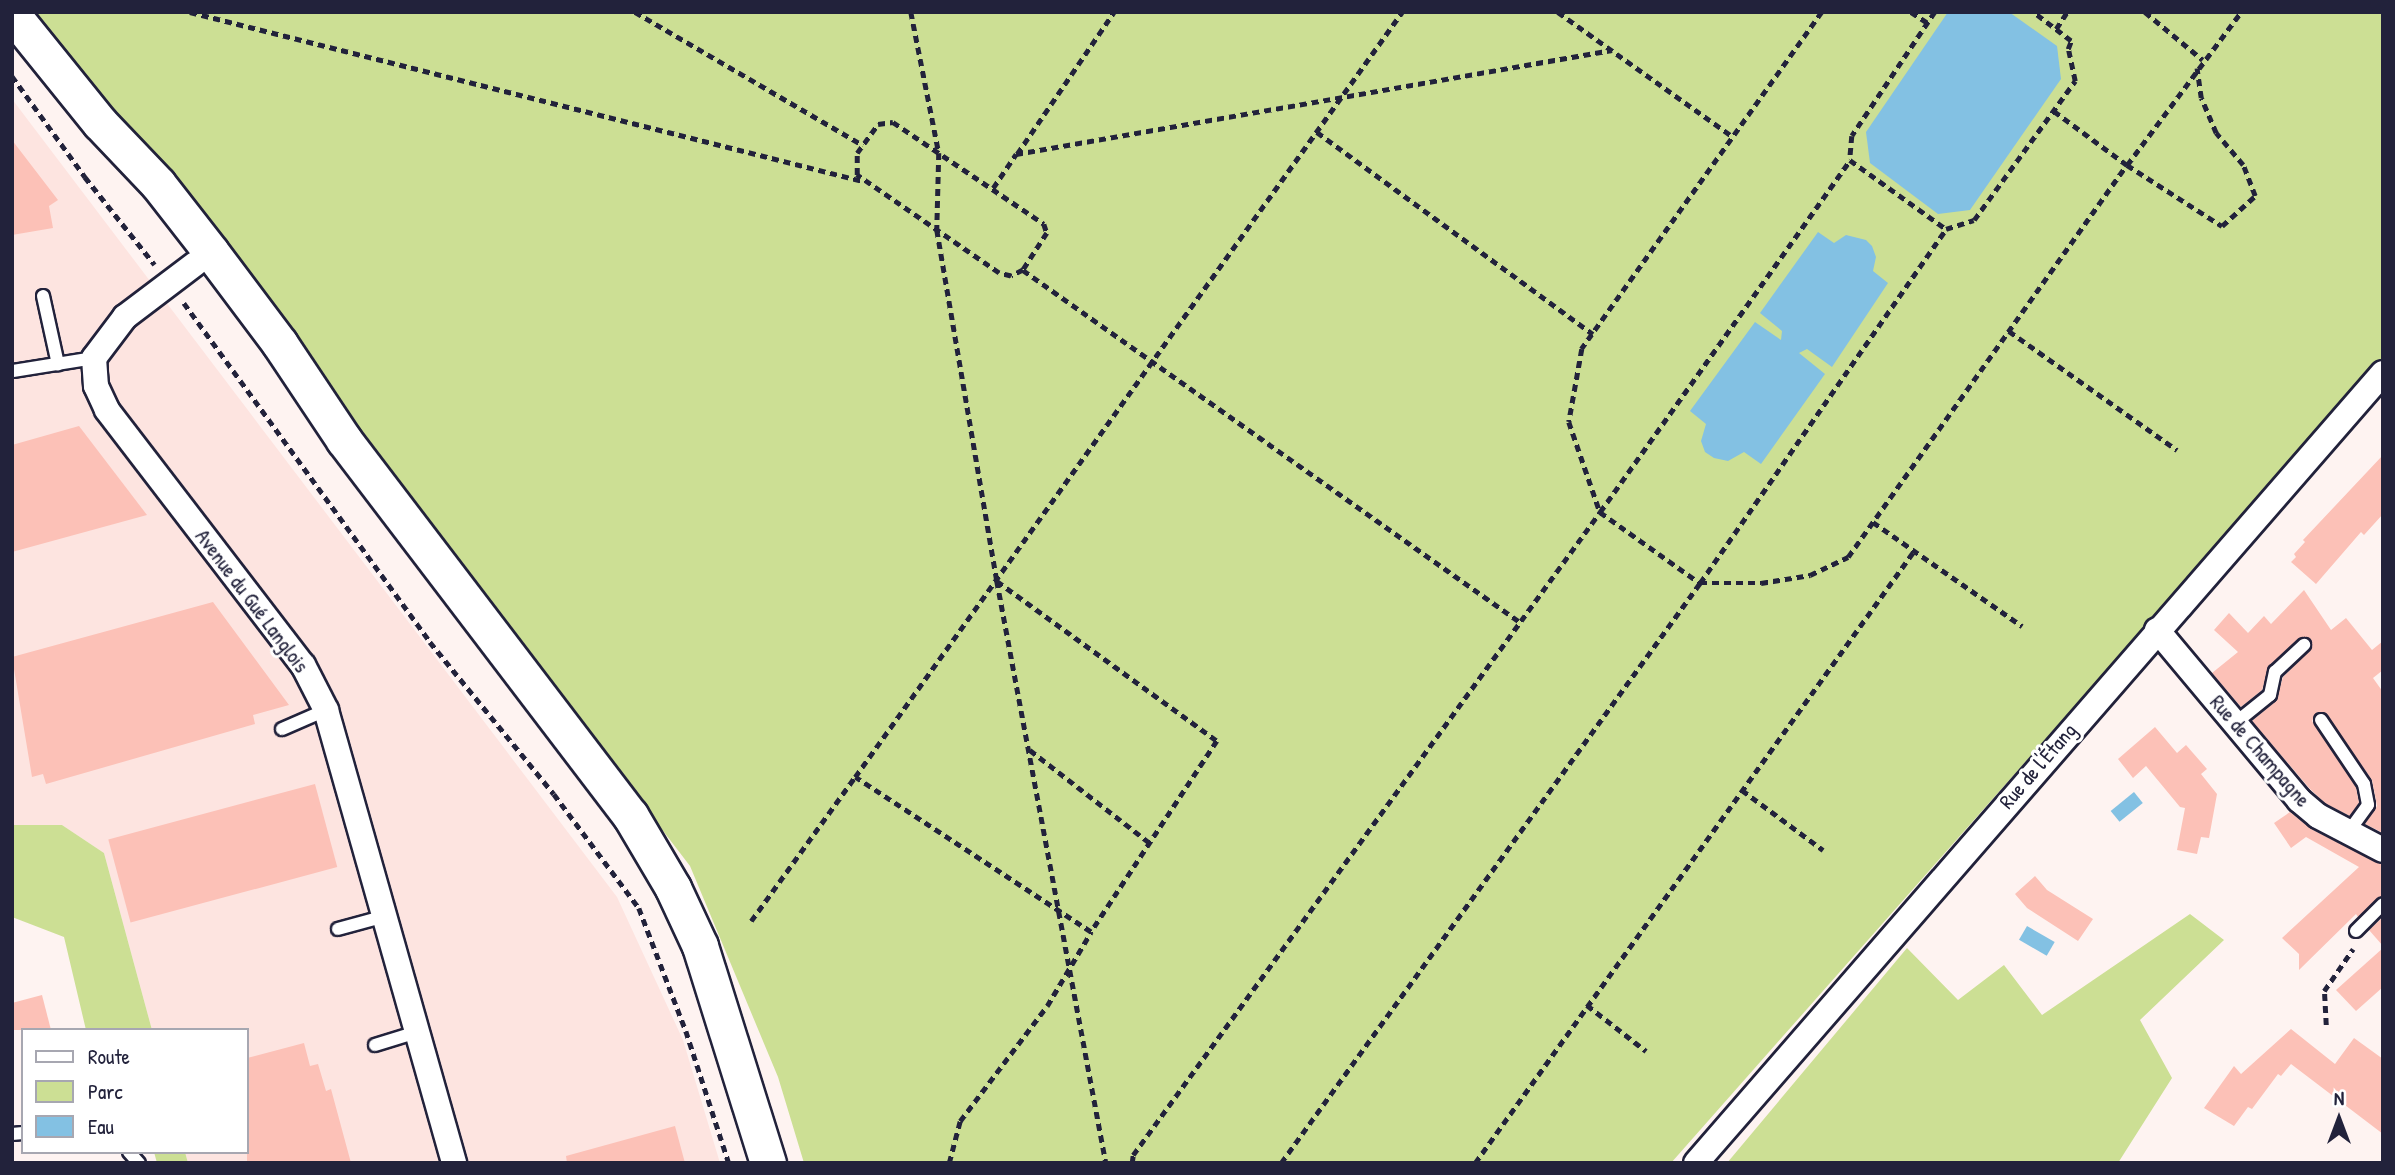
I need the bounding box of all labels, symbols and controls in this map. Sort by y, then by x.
street label: Avenue du Gué Langlois [190,524,314,678]
street label: Rue de Champagne [2205,690,2315,812]
street label: Rue de l'Étang [1994,718,2082,814]
legend [21,1028,248,1154]
text: Route [88,1042,130,1071]
text: Parc [88,1077,123,1106]
north arrow [2304,1084,2374,1154]
text: N [2334,1085,2344,1111]
text: Eau [88,1112,114,1141]

